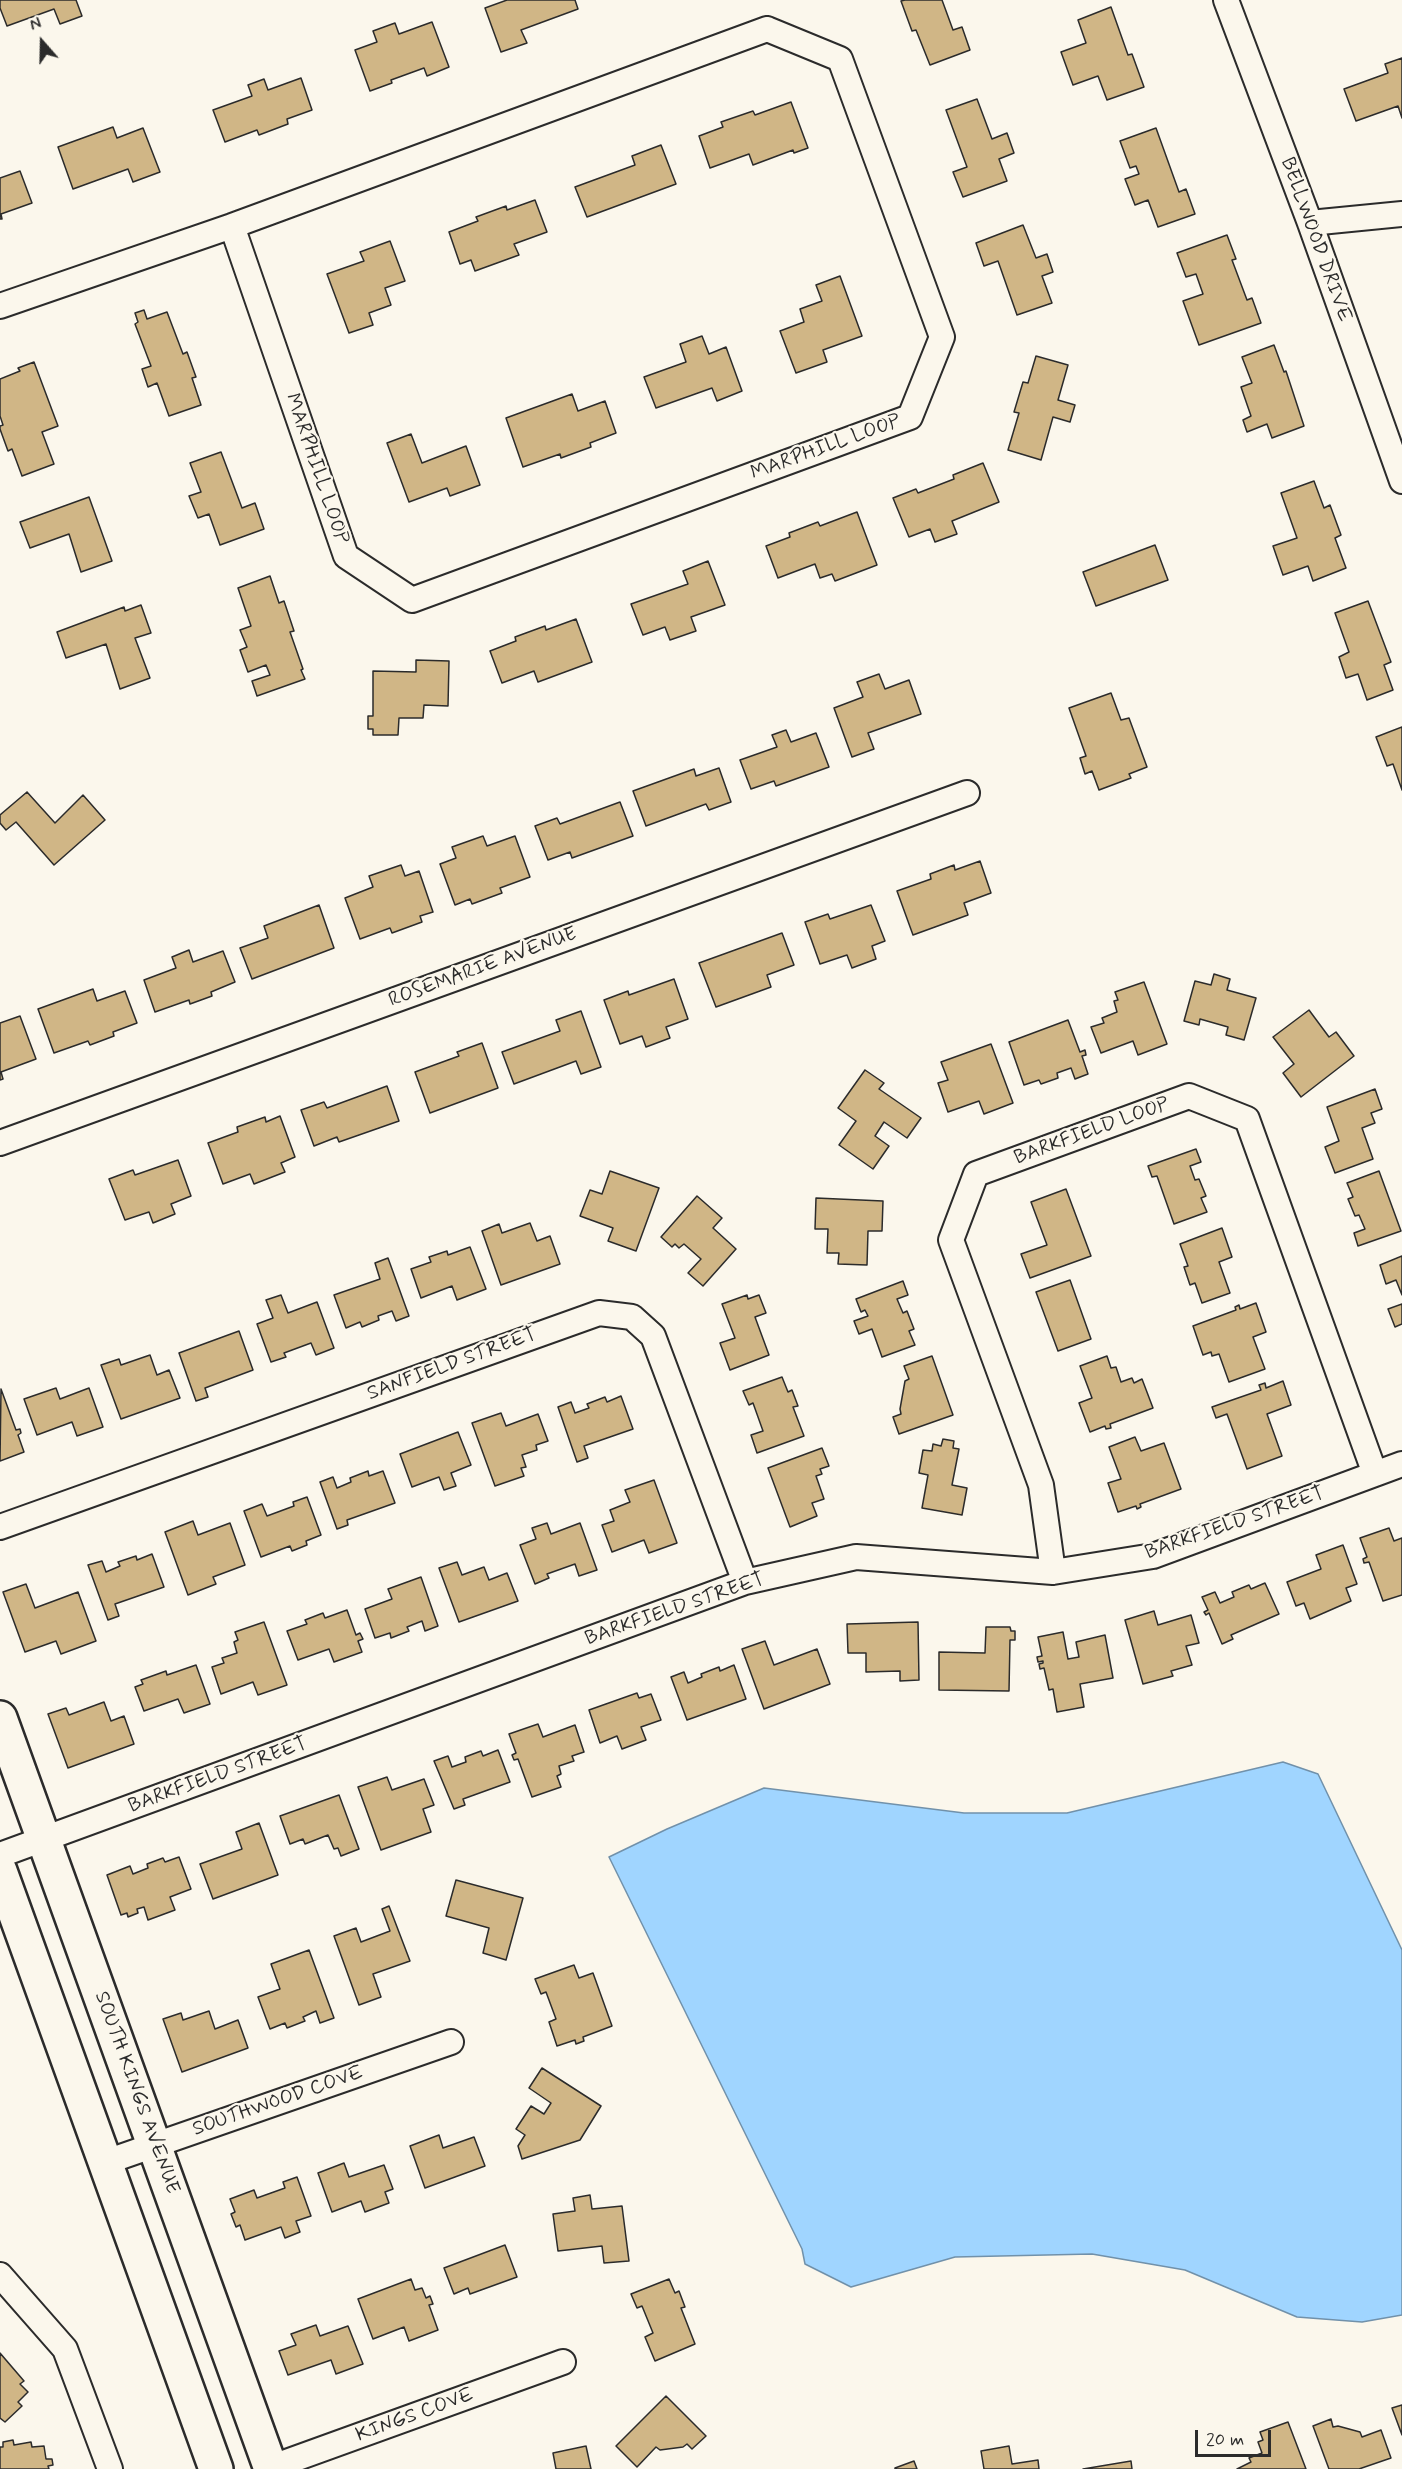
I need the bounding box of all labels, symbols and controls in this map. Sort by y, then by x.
north arrow [12,12,72,72]
text: N [27,13,44,36]
street label: BELLWOOD DRIVE [1274,154,1356,326]
street label: MARPHILL LOOP [279,391,353,547]
street label: MARPHILL LOOP [748,410,904,486]
street label: ROSEMARIE AVENUE [386,923,580,1013]
street label: BARKFIELD LOOP [1011,1093,1173,1171]
street label: SANFIELD STREET [364,1323,540,1407]
street label: BARKFIELD STREET [1142,1482,1328,1566]
street label: BARKFIELD STREET [582,1568,768,1652]
street label: BARKFIELD STREET [126,1733,310,1819]
street label: SOUTH KINGS AVENUE [88,1988,184,2198]
street label: SOUTHWOOD COVE [190,2062,366,2142]
street label: KINGS COVE [353,2384,477,2448]
scale bar [1198,2418,1274,2456]
text: 20 m [1206,2428,1244,2452]

